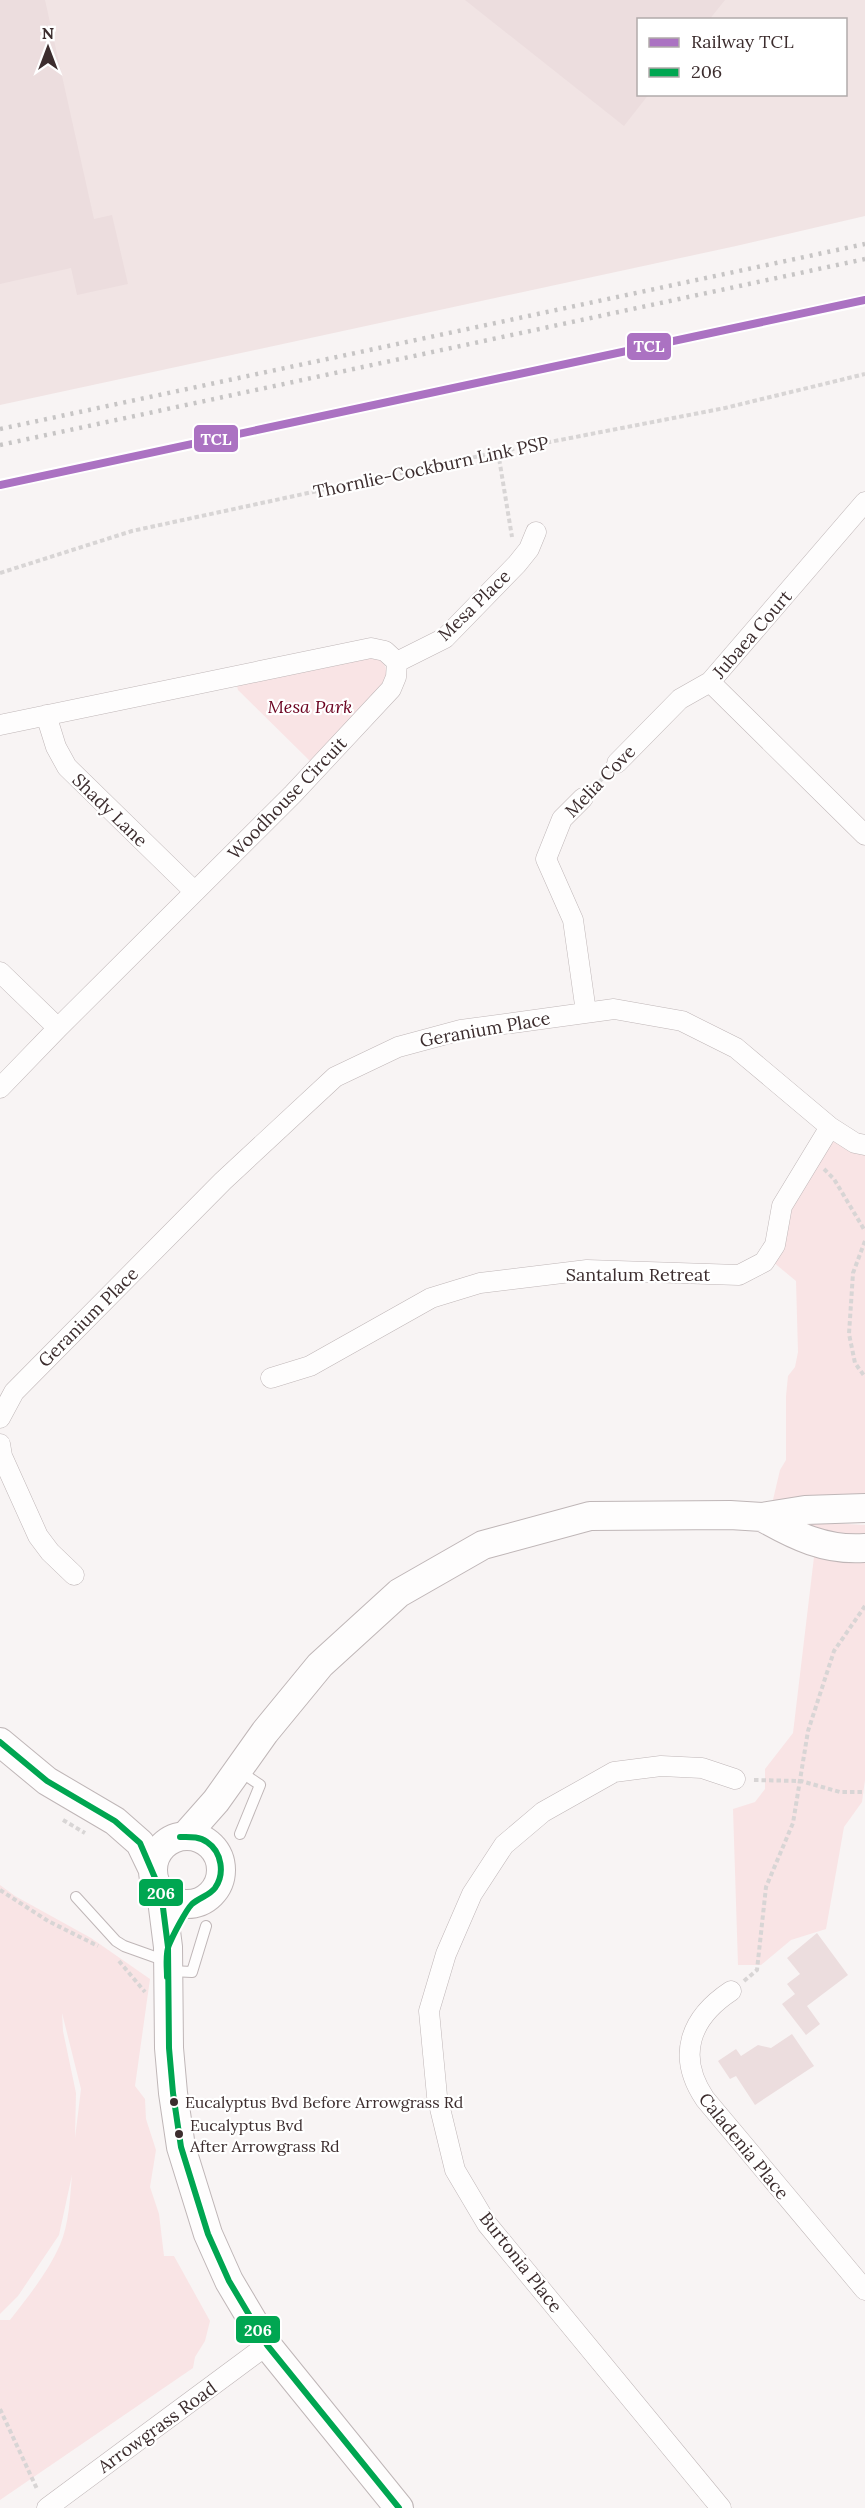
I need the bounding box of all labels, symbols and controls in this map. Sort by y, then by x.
north arrow [18,18,78,78]
legend [637,18,847,96]
text: N [42,23,54,43]
text: Railway TCL [691,30,794,53]
text: 206 [691,60,722,83]
line badge: TCL [626,332,672,361]
text: TCL [633,336,665,356]
line badge: TCL [193,424,239,453]
text: TCL [200,429,232,449]
street label: Thornlie-Cockburn Link PSP [311,431,551,503]
street label: Mesa Place [433,564,516,645]
street label: Jubaea Court [707,585,797,684]
park label: Mesa Park [268,695,352,718]
street label: Woodhouse Circuit [223,732,352,864]
street label: Melia Cove [560,740,640,822]
street label: Shady Lane [67,768,153,852]
street label: Geranium Place [418,1006,552,1052]
street label: Geranium Place [33,1262,143,1372]
street label: Santalum Retreat [566,1263,710,1286]
line badge: 206 [138,1878,184,1907]
text: 206 [147,1883,175,1903]
street label: Caladenia Place [694,2088,794,2204]
place label: Eucalyptus Bvd Before Arrowgrass Rd [185,2092,464,2112]
marker: Eucalyptus Bvd Before Arrowgrass Rd [168,2096,180,2108]
place label: Eucalyptus Bvd After Arrowgrass Rd [189,2115,340,2156]
marker: Eucalyptus Bvd After Arrowgrass Rd [173,2128,185,2140]
street label: Burtonia Place [475,2207,568,2317]
line badge: 206 [235,2315,281,2344]
text: 206 [244,2320,272,2340]
street label: Arrowgrass Road [92,2376,221,2478]

